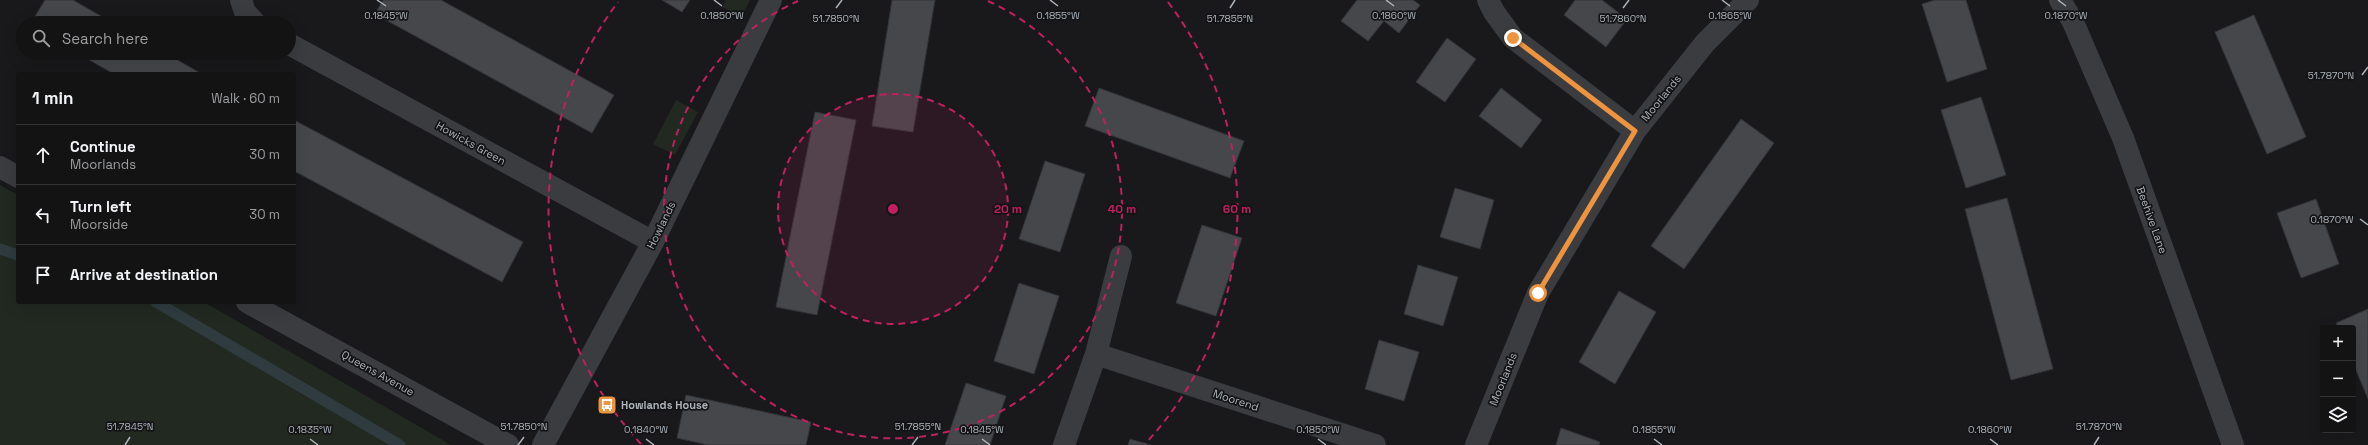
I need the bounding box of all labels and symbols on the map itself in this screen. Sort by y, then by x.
text: 0.1845°W [364,9,408,22]
text: 0.1850°W [700,9,744,22]
text: 0.1855°W [1036,9,1080,22]
text: 0.1860°W [1372,9,1416,22]
text: 0.1865°W [1708,9,1752,22]
text: 0.1870°W [2044,9,2088,22]
text: 51.7850°N [813,12,859,25]
text: 51.7855°N [1207,12,1253,25]
text: 51.7860°N [1599,12,1647,25]
route end [1504,29,1522,47]
text: 51.7870°N [2308,69,2354,82]
street label: Moorlands [1638,72,1684,124]
street label: Howicks Green [434,118,508,168]
street label: Beehive Lane [2133,185,2171,255]
street label: Howlands [643,199,679,251]
text: 20 m [994,201,1022,217]
text: 40 m [1108,201,1136,217]
text: 60 m [1223,201,1251,217]
centre of rings [886,202,900,216]
text: 0.1870°W [2310,213,2354,226]
route start [1529,284,1547,302]
street label: Queens Avenue [339,347,417,399]
street label: Moorlands [1486,350,1520,408]
street label: Moorend [1211,386,1261,414]
bus stop icon: Howlands House [596,394,618,416]
place label: Howlands House [621,398,708,412]
text: 51.7845°N [107,420,153,433]
text: 51.7850°N [501,420,547,433]
text: 51.7855°N [895,420,941,433]
text: 51.7870°N [2076,420,2122,433]
text: 0.1835°W [288,423,332,436]
text: 0.1840°W [624,423,668,436]
text: 0.1845°W [960,423,1004,436]
text: 0.1850°W [1296,423,1340,436]
text: 0.1855°W [1632,423,1676,436]
text: 0.1860°W [1968,423,2012,436]

